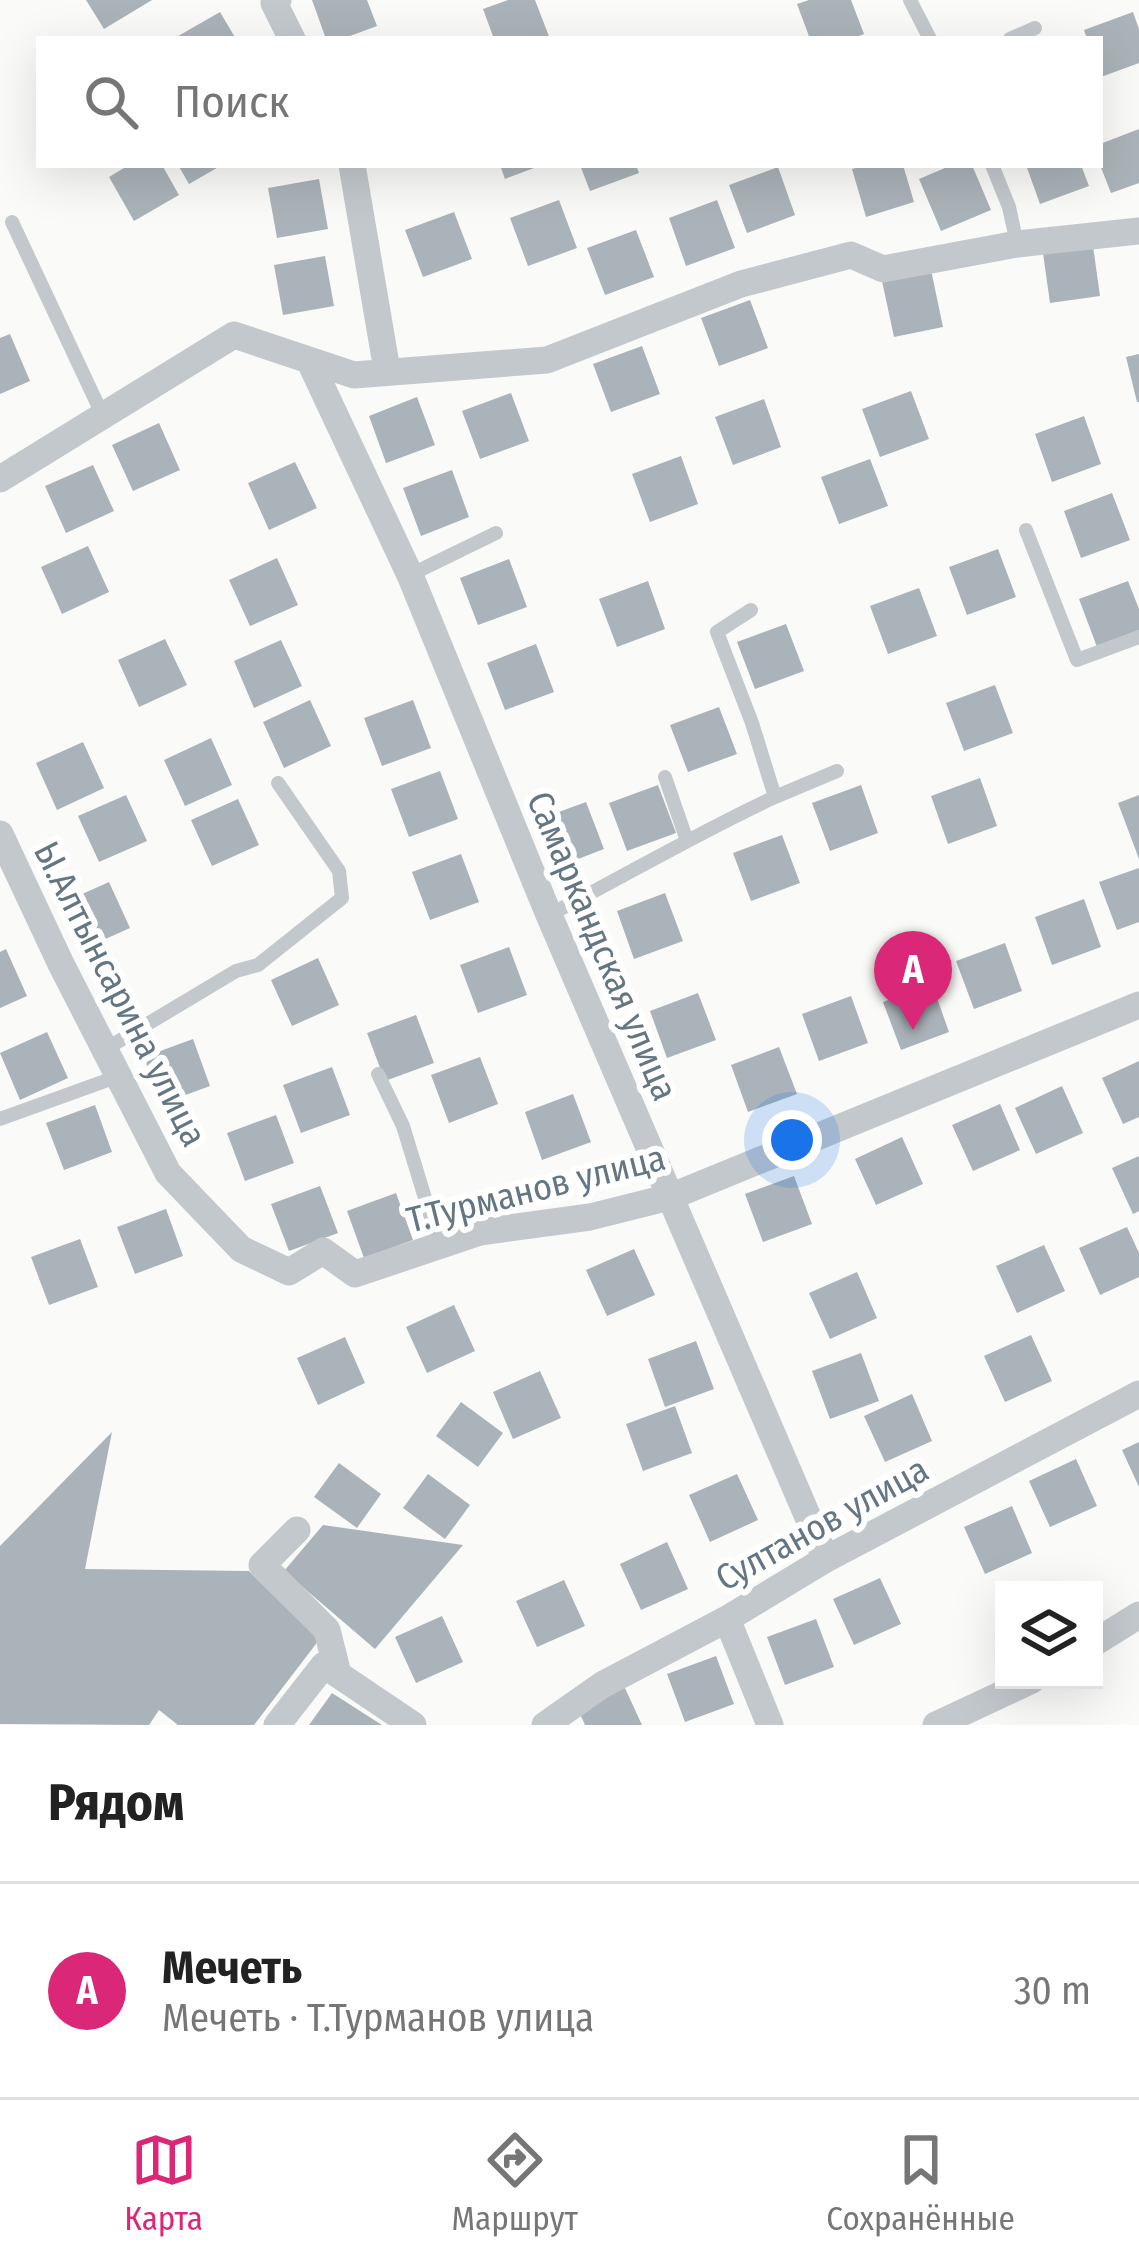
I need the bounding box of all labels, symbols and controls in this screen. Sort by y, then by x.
search box [36,36,1103,168]
icon: search [78,69,144,135]
text: Поиск [174,75,289,129]
street label: Самаркандская улица [517,785,687,1107]
street label: Ы.Алтынсарина улица [24,834,216,1154]
pin: A [874,931,952,1030]
your location [762,1110,822,1170]
street label: Т.Турманов улица [402,1136,670,1242]
street label: Султанов улица [708,1447,936,1601]
map controls [995,1581,1103,1689]
button: layers [995,1581,1103,1689]
text: Рядом [48,1772,184,1834]
text: Мечеть [162,1941,302,1995]
text: A [76,1968,98,2014]
text: 30 m [1014,1968,1091,2014]
text: Мечеть · Т.Турманов улица [162,1995,594,2041]
tab: Карта [124,2127,203,2239]
tab: Маршрут [452,2127,578,2239]
tab: Сохранённые [826,2127,1015,2239]

